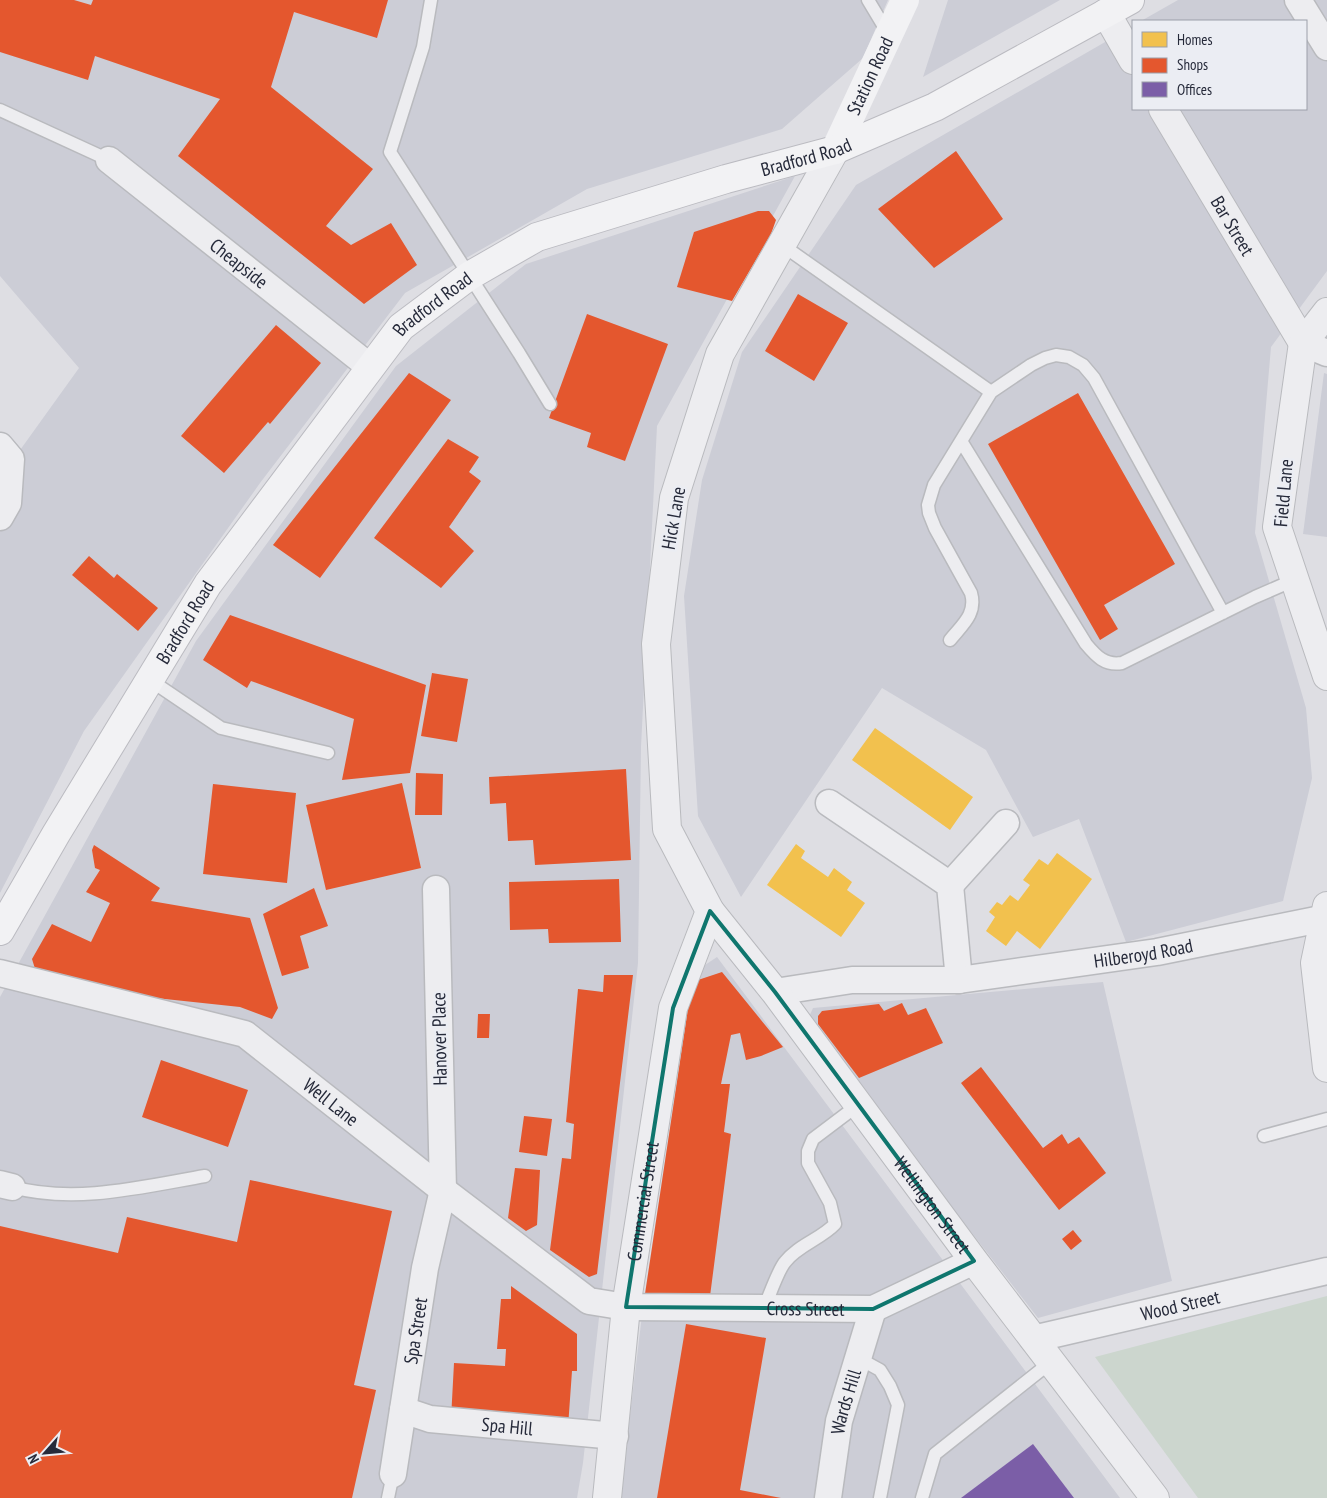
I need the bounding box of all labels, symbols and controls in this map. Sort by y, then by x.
legend [1132,20,1307,110]
text: Homes [1177,30,1213,49]
street label: Station Road [841,33,898,119]
text: Shops [1177,55,1208,74]
text: Offices [1177,80,1212,99]
street label: Bradford Road [758,132,855,181]
street label: Bar Street [1206,192,1260,261]
street label: Cheapside [205,233,273,294]
street label: Bradford Road [387,266,477,340]
street label: Field Lane [1268,458,1298,528]
street label: Hick Lane [656,485,690,551]
street label: Bradford Road [150,576,219,668]
street label: Hilberoyd Road [1092,933,1195,973]
street label: Hanover Place [426,992,452,1086]
street label: Well Lane [298,1072,364,1131]
street label: Commercial Street [621,1139,664,1263]
street label: Wellington Street [889,1152,977,1259]
street label: Wood Street [1138,1284,1223,1326]
street label: Spa Street [398,1295,432,1366]
street label: Cross Street [766,1296,846,1321]
street label: Wards Hill [825,1366,866,1436]
street label: Spa Hill [481,1412,534,1440]
north arrow [20,1428,70,1478]
text: N [24,1451,43,1466]

